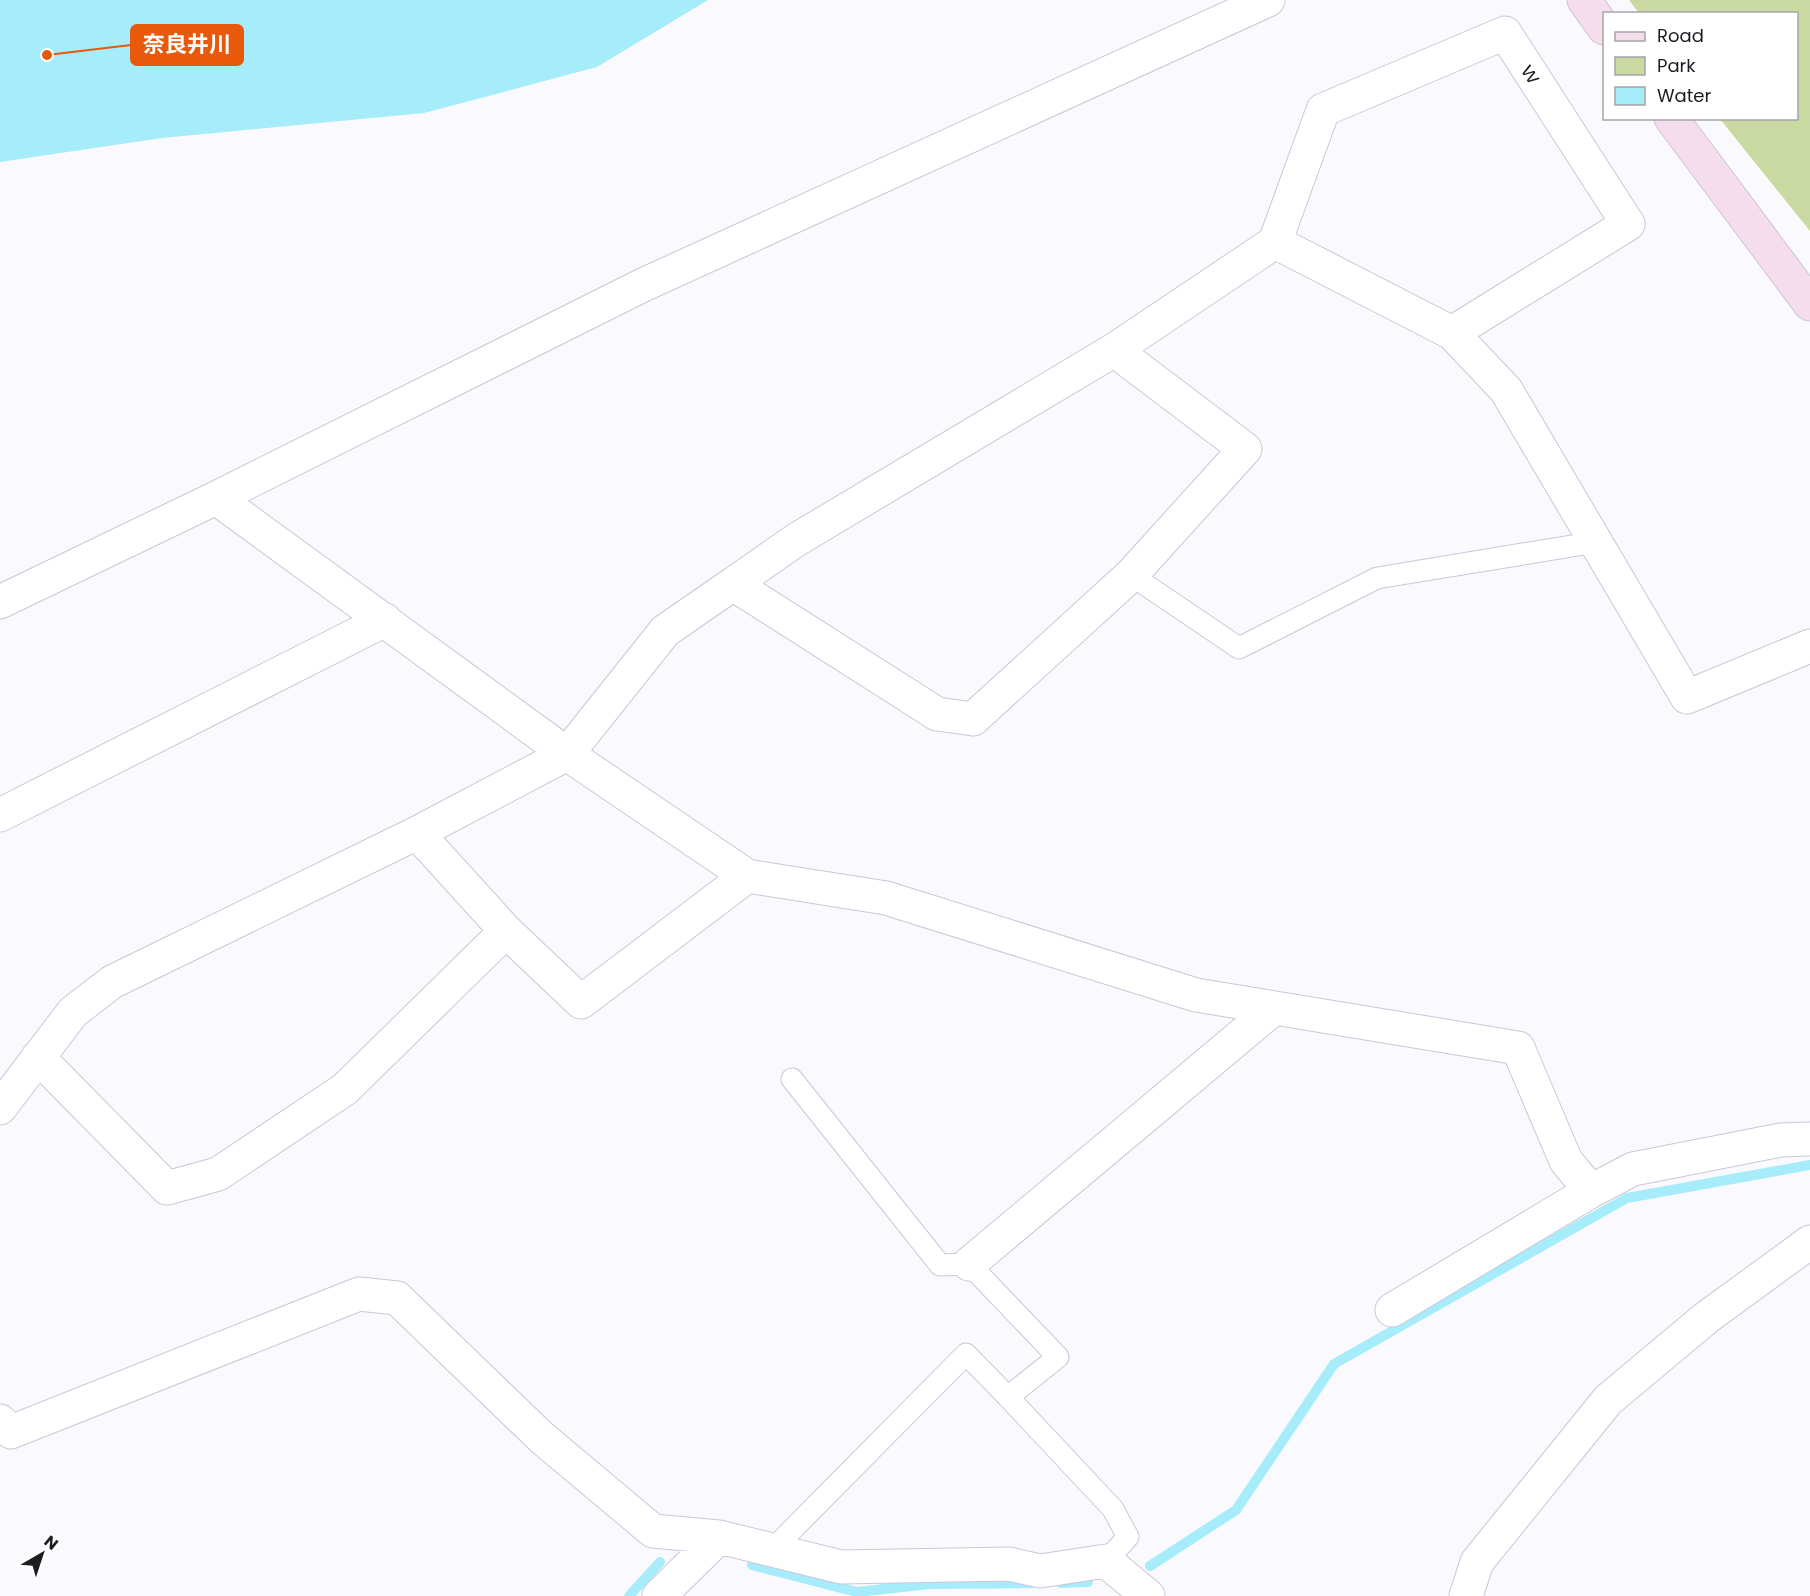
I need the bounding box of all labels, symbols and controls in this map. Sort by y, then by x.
legend [1603,12,1798,120]
text: Road [1657,23,1704,48]
callout: 奈良井川 [131,25,243,65]
text: 奈良井川 [143,29,231,60]
text: Park [1657,53,1696,78]
street label: ｗ [1514,57,1549,90]
text: Water [1657,83,1711,108]
north arrow [12,1524,72,1584]
text: N [39,1530,63,1555]

